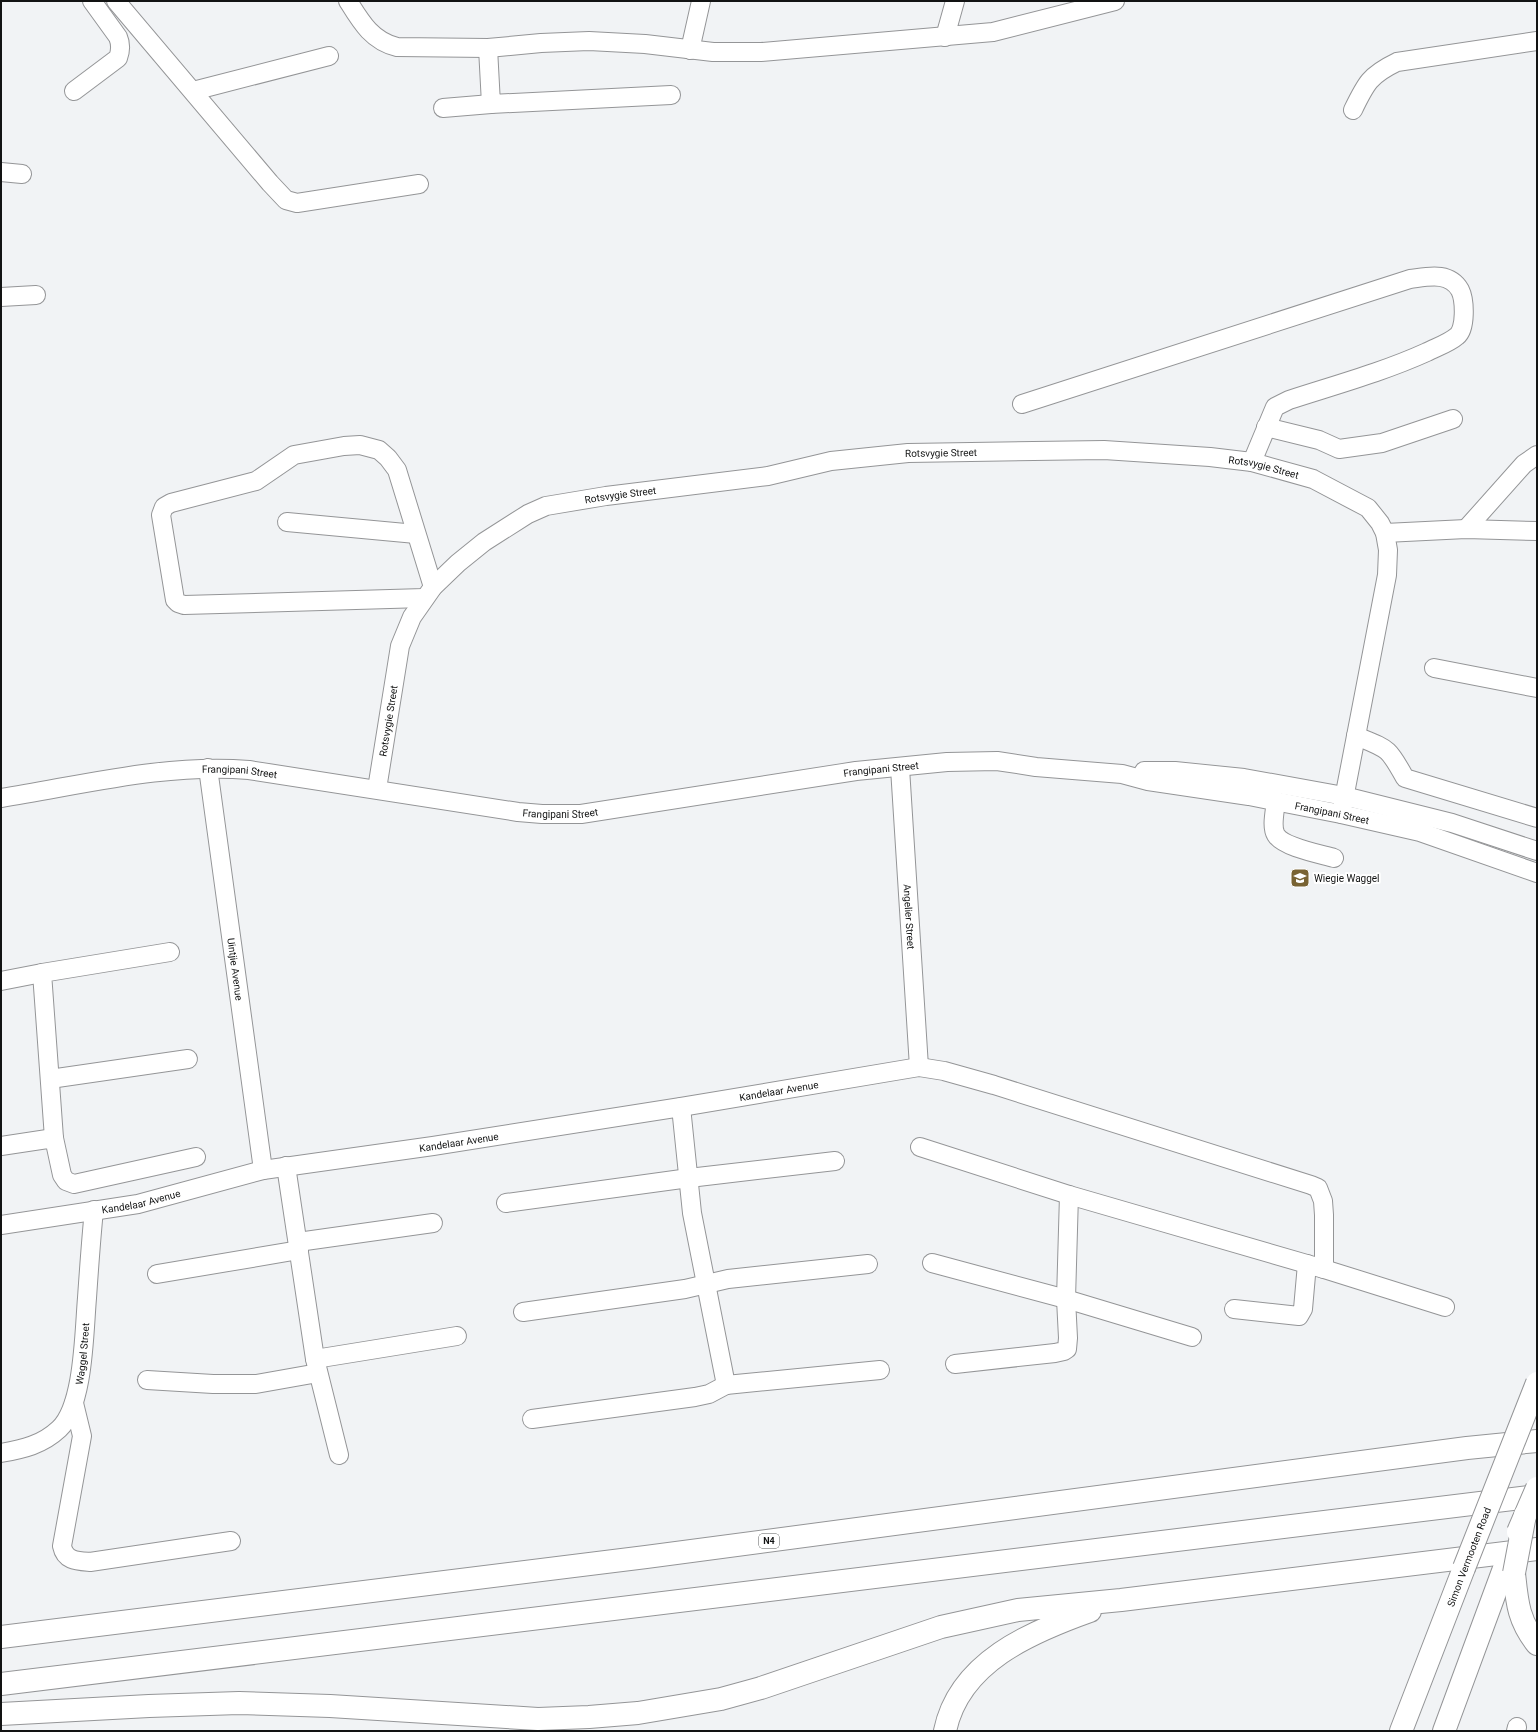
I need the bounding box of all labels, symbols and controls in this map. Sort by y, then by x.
street label: Rotsvygie Street [905,446,977,459]
street label: Rotsvygie Street [1228,454,1300,480]
street label: Rotsvygie Street [584,484,657,505]
street label: Rotsvygie Street [377,684,399,757]
street label: Frangipani Street [843,759,919,778]
street label: Frangipani Street [202,763,278,780]
street label: Frangipani Street [1294,800,1370,826]
street label: Frangipani Street [522,806,599,820]
school or university icon: Wiegie Waggel [1289,867,1311,889]
place label: Wiegie Waggel [1314,873,1380,884]
street label: Angelier Street [902,884,917,950]
street label: Uintjie Avenue [226,937,245,1001]
street label: Kandelaar Avenue [738,1079,819,1103]
street label: Kandelaar Avenue [418,1130,499,1153]
street label: Kandelaar Avenue [101,1187,181,1215]
street label: Waggel Street [73,1322,91,1386]
street label: Simon Vermooten Road [1445,1506,1493,1608]
road number: N4 [759,1534,779,1548]

